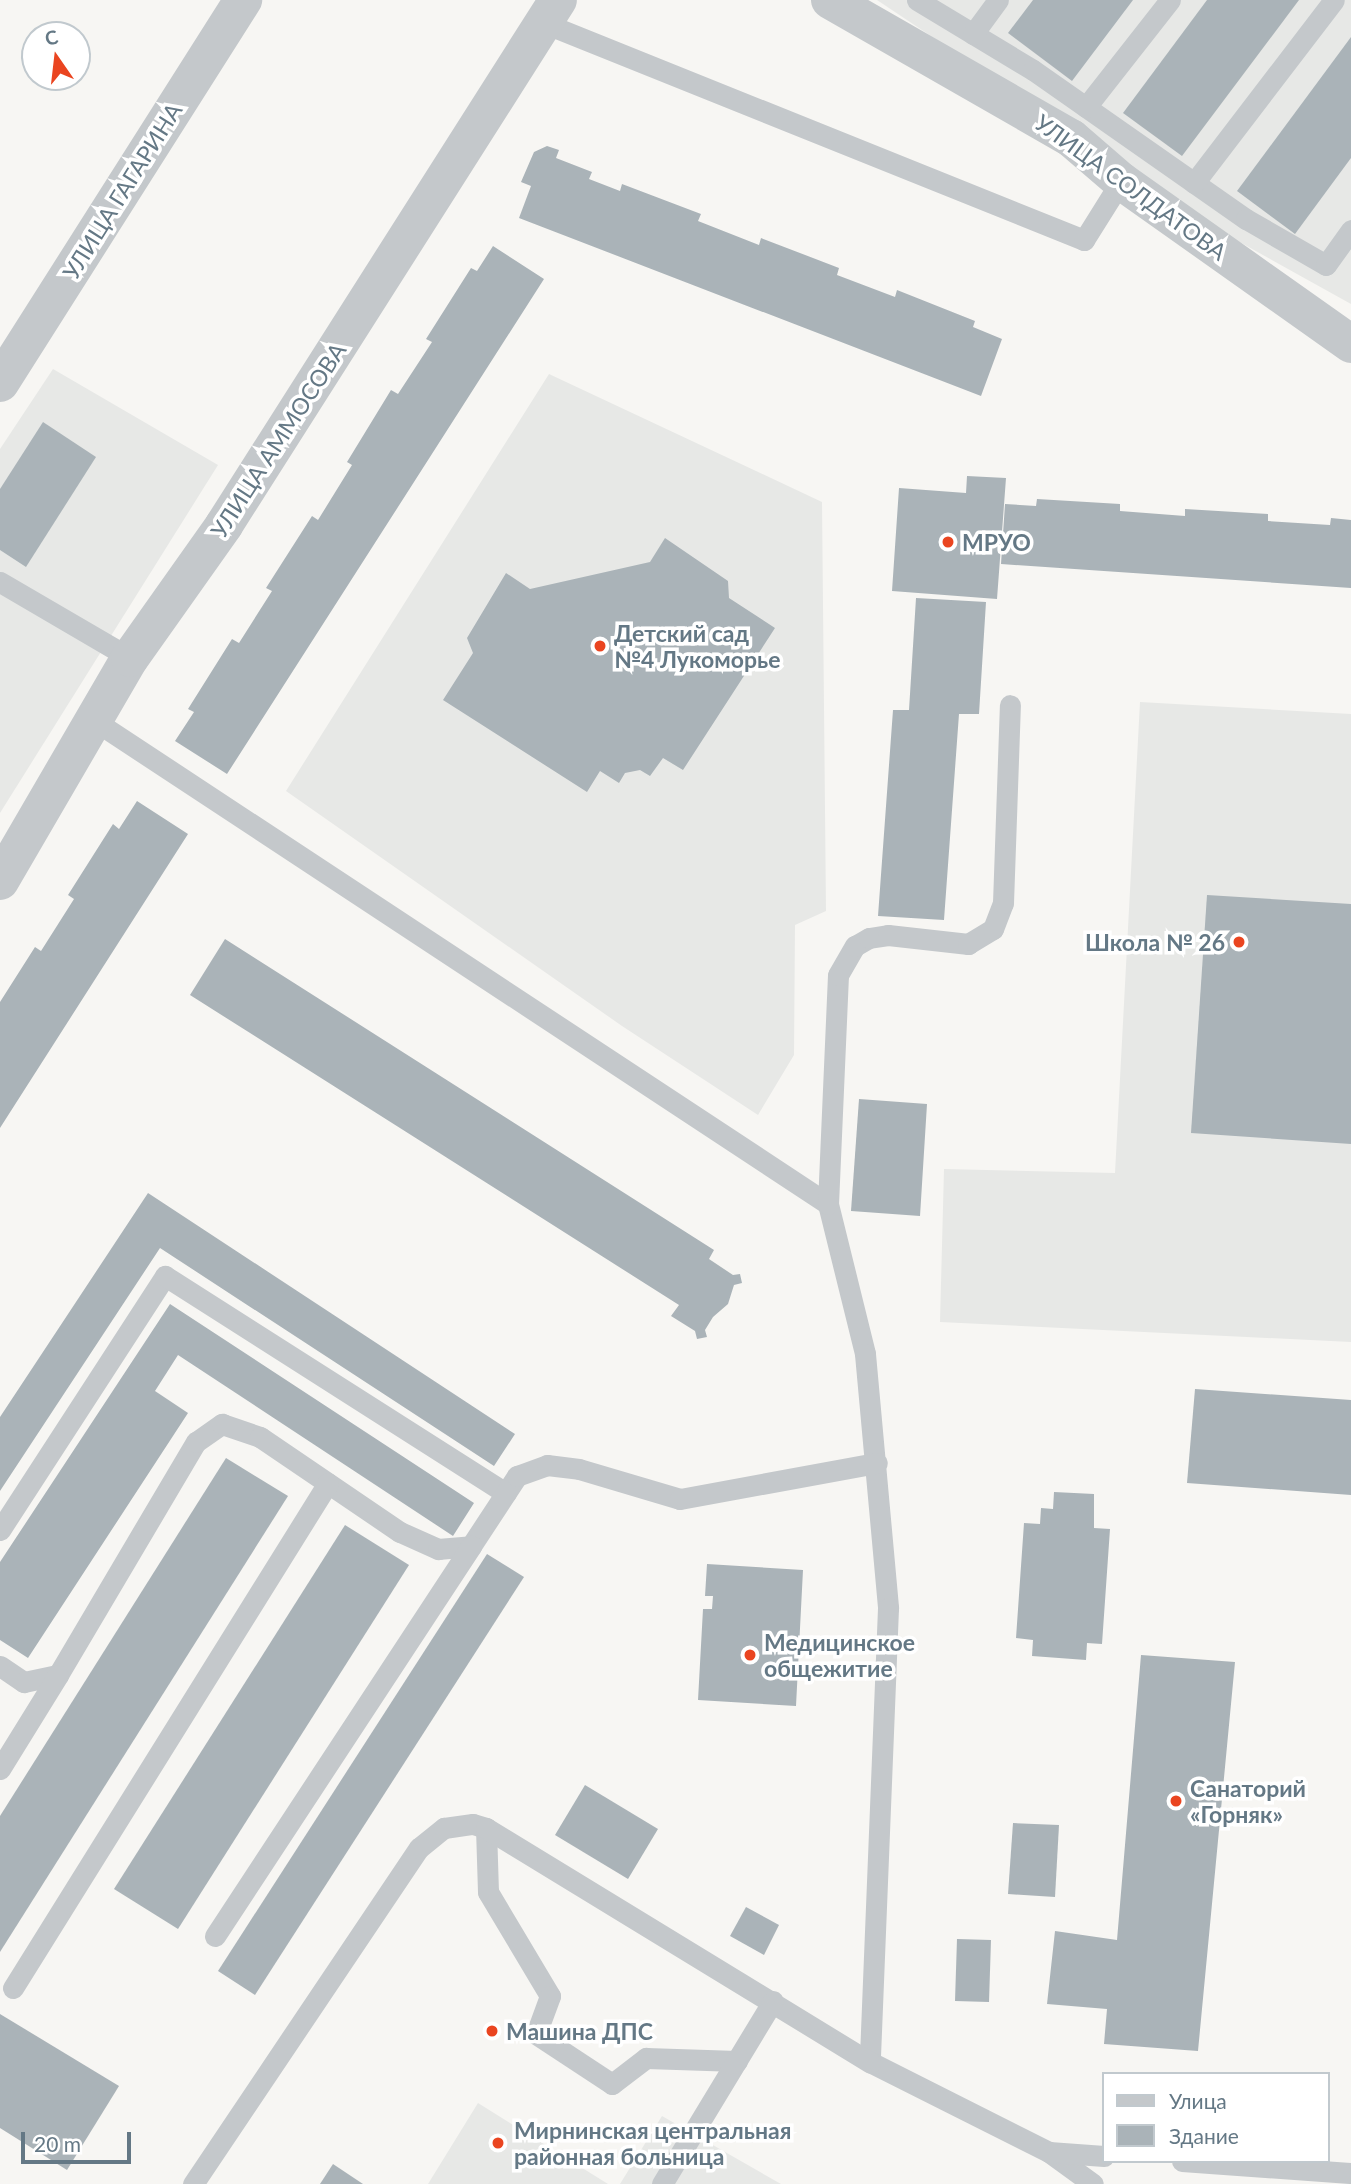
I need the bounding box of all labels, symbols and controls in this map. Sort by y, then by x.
north arrow [21,21,91,91]
text: С [42,24,60,50]
street label: УЛИЦА ГАГАРИНА [57,98,187,284]
street label: УЛИЦА СОЛДАТОВА [1030,108,1232,266]
street label: УЛИЦА АММОСОВА [205,337,351,543]
place label: МРУО [962,528,1031,556]
marker: МРУО [940,534,956,550]
place label: Детский сад №4 Лукоморье [614,619,780,673]
marker: Детский сад №4 Лукоморье [592,638,608,654]
place label: Школа № 26 [1085,928,1225,956]
marker: Школа № 26 [1231,934,1247,950]
place label: Медицинское общежитие [764,1628,915,1682]
marker: Медицинское общежитие [742,1647,758,1663]
place label: Санаторий «Горняк» [1190,1774,1306,1828]
marker: Санаторий «Горняк» [1168,1793,1184,1809]
place label: Машина ДПС [506,2017,653,2045]
marker: Машина ДПС [484,2023,500,2039]
legend [1102,2072,1330,2163]
text: Улица [1169,2088,1227,2113]
place label: Мирнинская центральная районная больница [514,2116,791,2170]
scale bar [24,2118,135,2162]
text: Здание [1169,2123,1239,2148]
text: 20 m [34,2131,81,2156]
marker: Мирнинская центральная районная больница [488,2133,508,2153]

